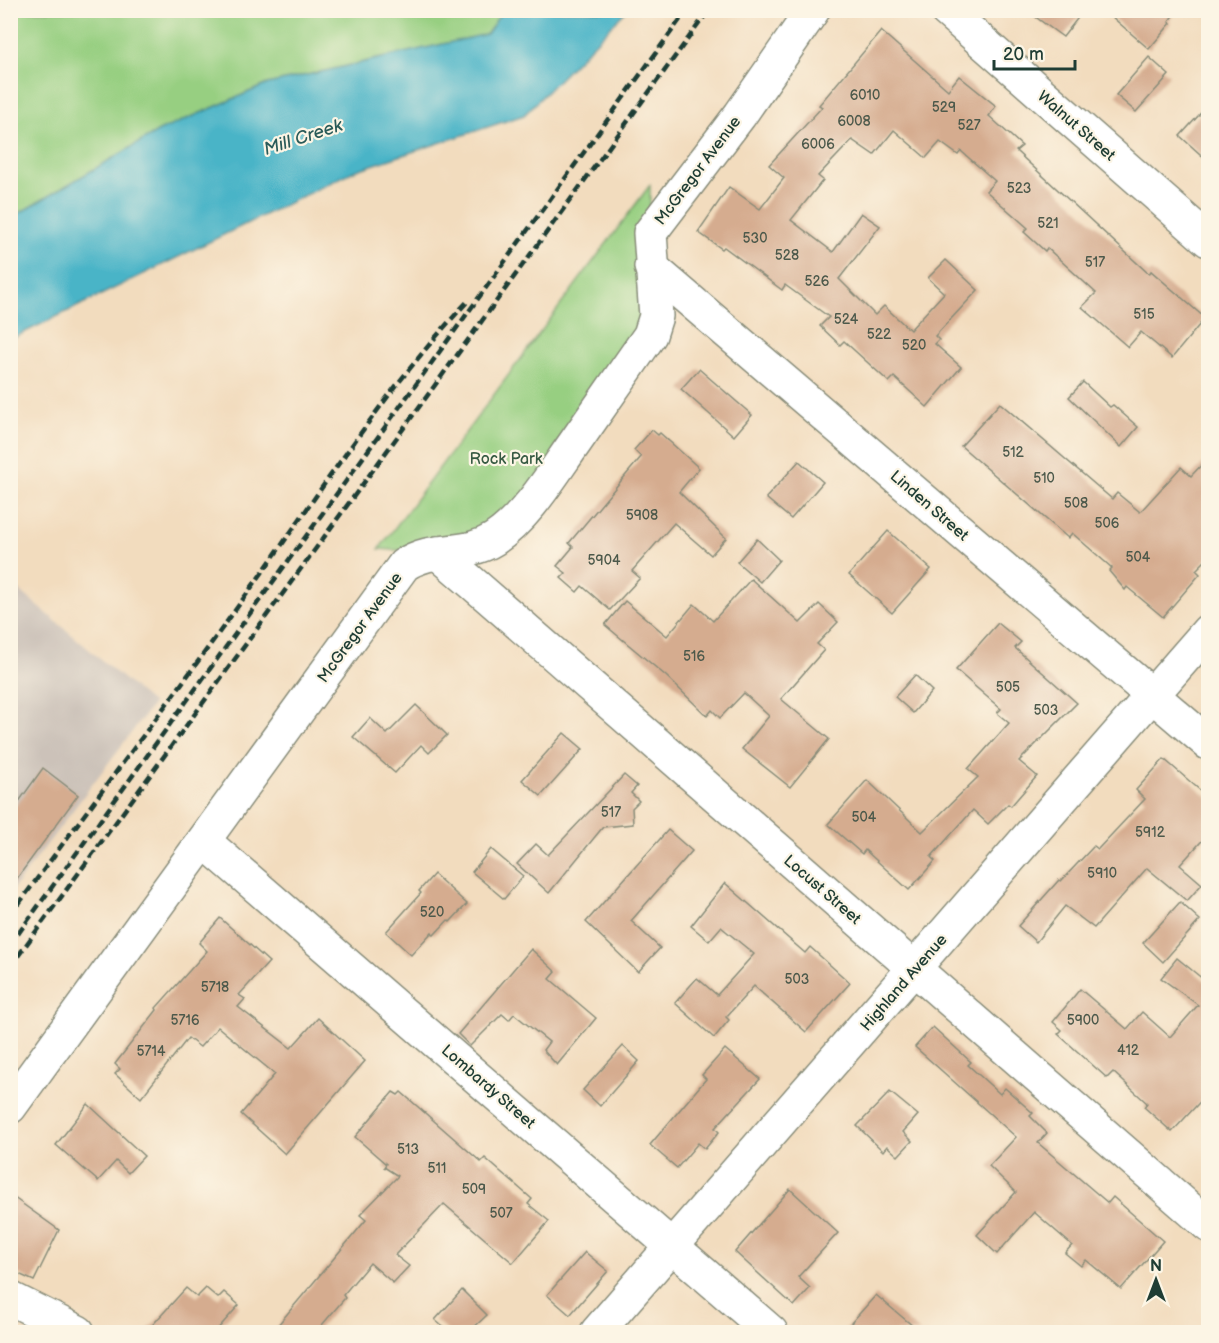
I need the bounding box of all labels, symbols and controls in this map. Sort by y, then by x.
scale bar [994,33,1075,71]
text: 20 m [1003,44,1044,65]
house number: 6010 [850,87,880,104]
street label: Walnut Street [1033,87,1119,165]
house number: 529 [932,99,956,116]
street label: McGregor Avenue [651,112,746,229]
house number: 6008 [837,113,871,130]
water label: Mill Creek [261,115,346,160]
house number: 527 [957,117,981,134]
house number: 6006 [801,136,835,153]
house number: 523 [1007,180,1031,197]
house number: 521 [1037,215,1059,232]
house number: 530 [743,230,767,247]
house number: 528 [775,247,799,264]
house number: 517 [1085,254,1105,271]
house number: 526 [805,273,830,290]
house number: 515 [1133,306,1155,323]
house number: 524 [834,311,859,328]
house number: 522 [867,326,892,343]
house number: 520 [902,337,926,354]
house number: 512 [1002,444,1025,461]
park label: Rock Park [469,450,543,469]
street label: Linden Street [886,467,972,545]
house number: 510 [1033,470,1055,487]
house number: 508 [1064,495,1088,512]
house number: 5908 [626,507,658,524]
house number: 506 [1095,515,1120,532]
house number: 504 [1126,549,1151,566]
house number: 5904 [588,552,621,569]
street label: McGregor Avenue [314,569,407,687]
house number: 516 [683,648,705,665]
house number: 505 [996,679,1020,696]
house number: 503 [1034,702,1058,719]
house number: 517 [601,804,621,821]
house number: 504 [852,809,877,826]
house number: 5912 [1135,824,1166,841]
street label: Locust Street [780,851,865,929]
house number: 5910 [1087,865,1117,882]
house number: 520 [420,904,444,921]
street label: Highland Avenue [857,930,952,1035]
house number: 503 [785,971,809,988]
house number: 5718 [201,979,229,996]
house number: 5716 [171,1012,200,1029]
house number: 5900 [1067,1012,1099,1029]
street label: Lombardy Street [437,1041,539,1133]
house number: 412 [1117,1042,1140,1059]
house number: 5714 [137,1043,166,1060]
house number: 513 [397,1141,419,1158]
house number: 511 [428,1160,446,1177]
house number: 509 [462,1181,486,1198]
house number: 507 [489,1205,513,1222]
north arrow [1126,1250,1186,1310]
text: N [1150,1257,1162,1276]

